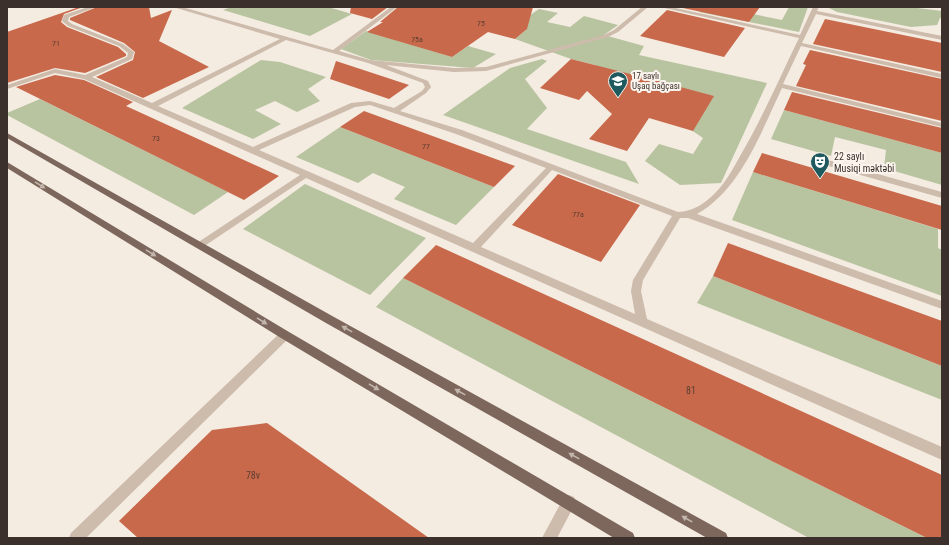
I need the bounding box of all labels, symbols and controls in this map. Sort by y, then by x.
house number: 75 [477,19,485,28]
house number: 75a [411,35,423,44]
house number: 71 [52,39,60,48]
school or university icon: 17 saylı Uşaq bağçası [607,70,629,98]
place label: 17 saylı Uşaq bağçası [632,71,680,91]
house number: 73 [152,134,160,143]
house number: 77 [422,142,430,151]
theatre icon: 22 saylı Musiqi məktəbi [809,151,831,179]
place label: 22 saylı Musiqi məktəbi [834,151,894,174]
one-way arrow [35,181,45,189]
house number: 77a [572,210,584,219]
one-way arrow [145,249,157,256]
one-way arrow [256,317,268,324]
one-way arrow [341,326,352,332]
one-way arrow [368,384,380,391]
house number: 81 [686,385,696,396]
one-way arrow [454,389,466,396]
one-way arrow [568,452,580,459]
house number: 78v [246,470,261,481]
one-way arrow [681,516,693,522]

